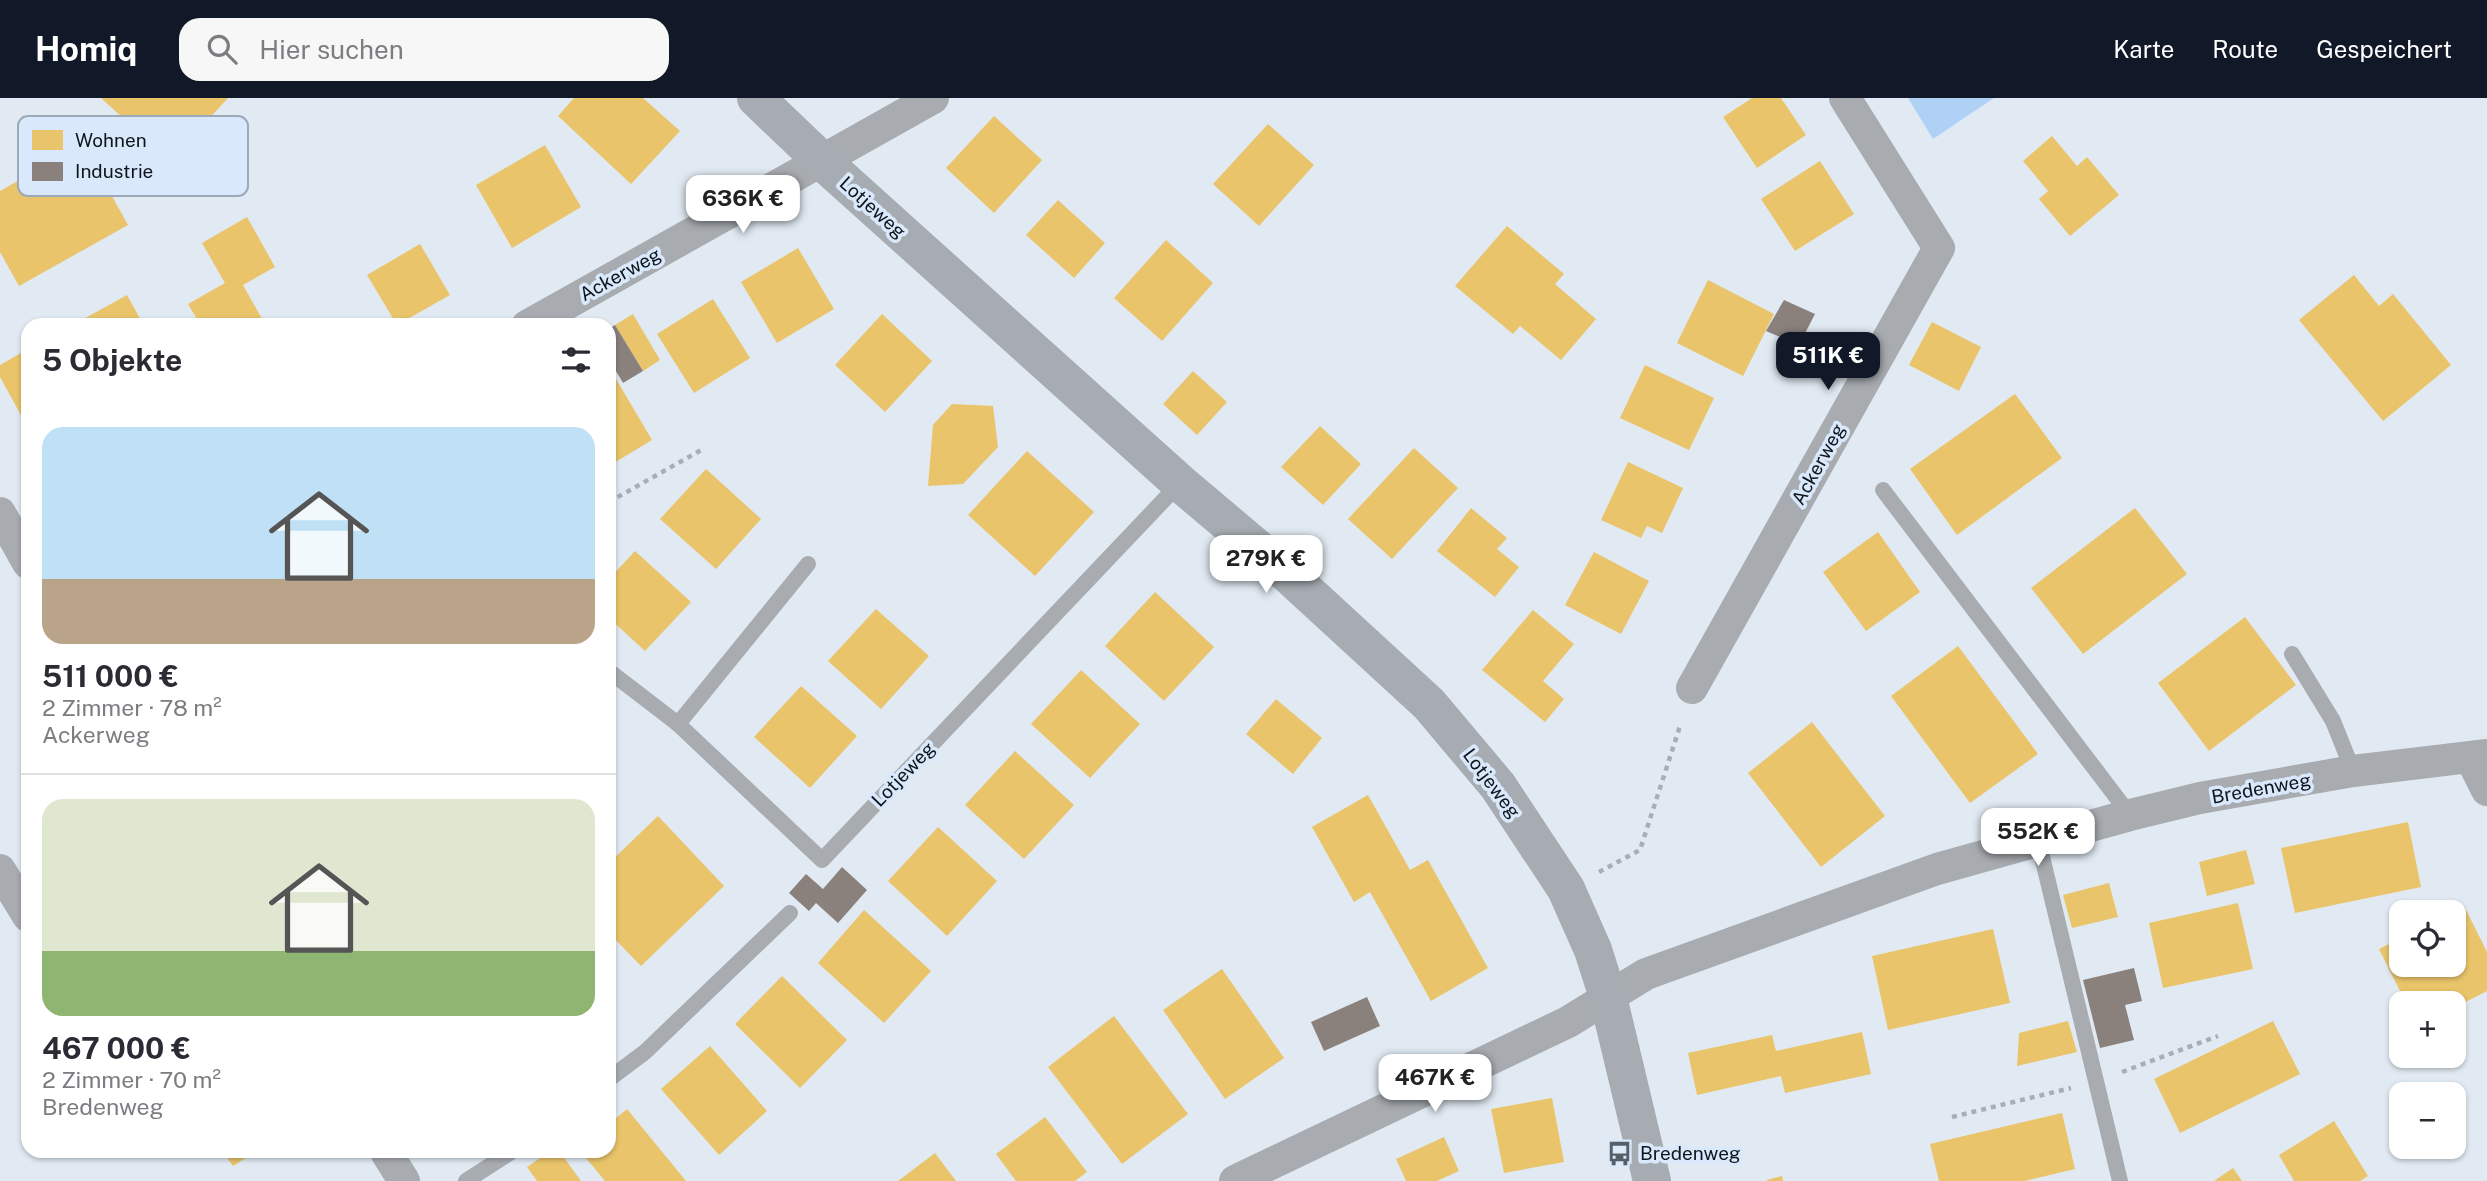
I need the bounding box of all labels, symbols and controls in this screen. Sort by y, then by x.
search box [179,18,669,81]
text: Homiq [35,30,137,68]
icon: search [203,30,241,68]
text: Hier suchen [259,34,404,65]
text: Karte [2113,35,2174,63]
text: Route [2212,35,2278,63]
text: Gespeichert [2316,35,2452,63]
legend [18,116,248,196]
text: Wohnen [75,129,147,151]
text: Industrie [75,160,153,182]
street label: Lotjeweg [835,172,911,242]
pin: 636K € [686,176,800,235]
text: 636K € [702,184,784,211]
street label: Ackerweg [576,243,665,305]
pin: 511K € [1771,332,1885,392]
icon: filters [557,341,595,379]
text: 511K € [1792,341,1864,368]
text: 5 Objekte [42,342,182,378]
street label: Ackerweg [1787,419,1849,508]
icon: home [256,473,382,599]
pin: 279K € [1209,536,1323,595]
text: 279K € [1226,544,1306,571]
text: 511 000 € [42,658,179,694]
text: 2 Zimmer · 78 m² [42,694,222,721]
text: Ackerweg [42,721,150,748]
street label: Lotjeweg [867,737,939,811]
street label: Lotjeweg [1459,744,1525,822]
street label: Bredenweg [2210,768,2313,808]
pin: 552K € [1981,808,2095,868]
text: 552K € [1997,817,2079,844]
icon: home [256,845,382,971]
map controls [2389,900,2466,1159]
button: locate [2389,900,2466,977]
button: + [2389,991,2466,1068]
text: 467 000 € [42,1030,191,1066]
pin: 467K € [1378,1054,1492,1114]
text: 467K € [1395,1063,1475,1090]
text: 2 Zimmer · 70 m² [42,1066,221,1093]
button: − [2389,1082,2466,1159]
text: Bredenweg [42,1093,164,1120]
bus stop icon: Bredenweg [1606,1139,1634,1167]
place label: Bredenweg [1640,1142,1741,1164]

